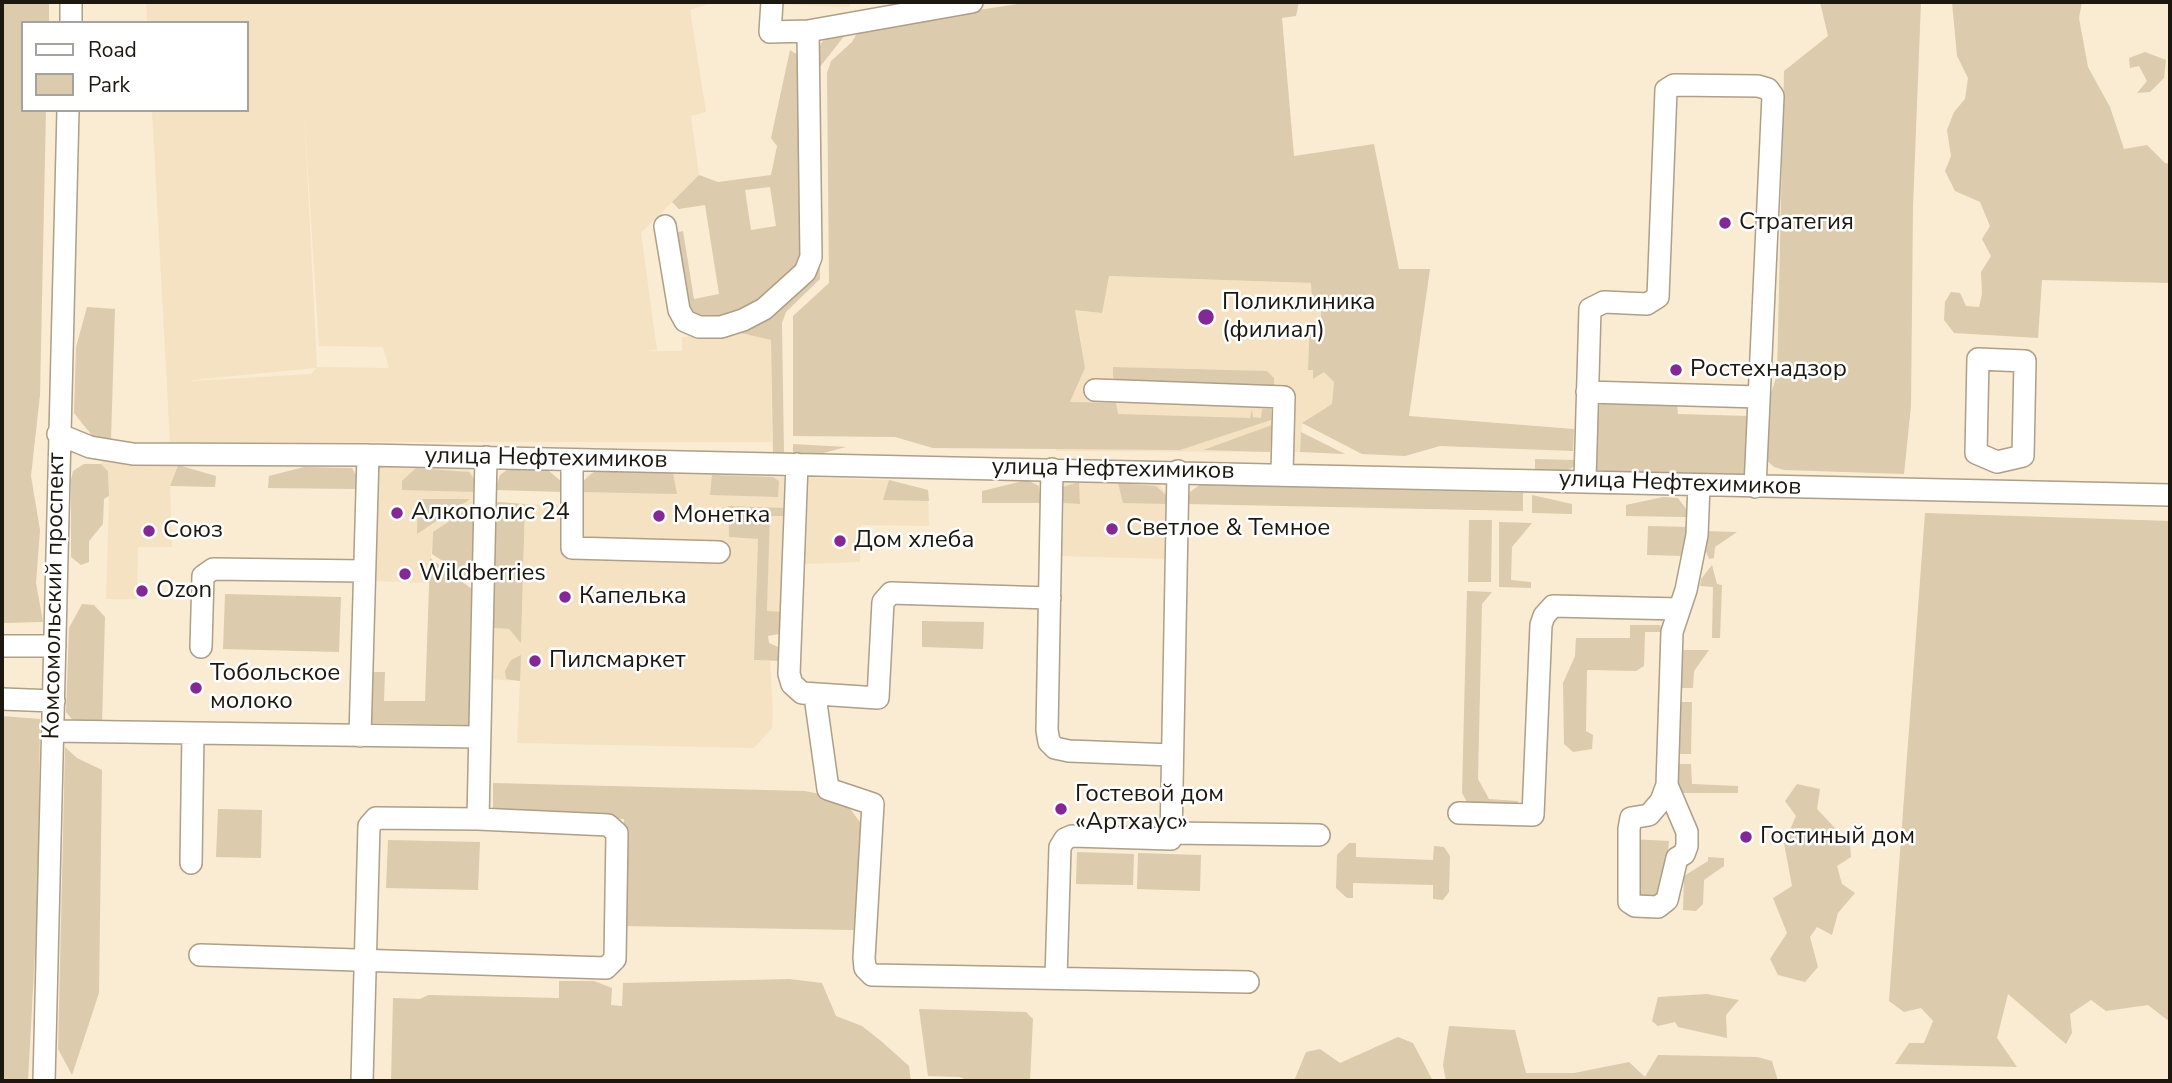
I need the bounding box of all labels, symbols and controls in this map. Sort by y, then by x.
legend [21,21,248,112]
text: Road [88,36,137,64]
text: Park [88,71,130,99]
place label: Стратегия [1739,209,1854,237]
marker: Стратегия [1717,215,1733,231]
place label: Поликлиника (филиал) [1222,289,1375,345]
marker: Поликлиника (филиал) [1196,307,1216,327]
place label: Ростехнадзор [1690,356,1847,384]
marker: Ростехнадзор [1668,362,1684,378]
street label: улица Нефтехимиков [424,442,668,476]
street label: Комсомольский проспект [38,452,72,740]
street label: улица Нефтехимиков [991,453,1235,487]
street label: улица Нефтехимиков [1558,465,1802,503]
place label: Алкополис 24 [411,499,570,527]
place label: Монетка [673,502,770,530]
marker: Алкополис 24 [389,505,405,521]
marker: Монетка [651,508,667,524]
place label: Светлое & Темное [1126,515,1330,543]
place label: Союз [163,517,223,545]
marker: Светлое & Темное [1104,521,1120,537]
marker: Союз [141,523,157,539]
place label: Дом хлеба [854,527,974,555]
marker: Дом хлеба [832,533,848,549]
place label: Wildberries [419,560,546,588]
marker: Wildberries [397,566,413,582]
place label: Ozon [156,577,212,605]
marker: Ozon [134,583,150,599]
place label: Капелька [579,583,687,611]
marker: Капелька [557,589,573,605]
place label: Пилсмаркет [549,647,686,675]
marker: Пилсмаркет [527,653,543,669]
place label: Тобольское молоко [210,660,340,716]
marker: Тобольское молоко [188,680,204,696]
place label: Гостевой дом «Артхаус» [1075,781,1224,837]
marker: Гостевой дом «Артхаус» [1053,801,1069,817]
place label: Гостиный дом [1760,823,1915,851]
marker: Гостиный дом [1738,829,1754,845]

